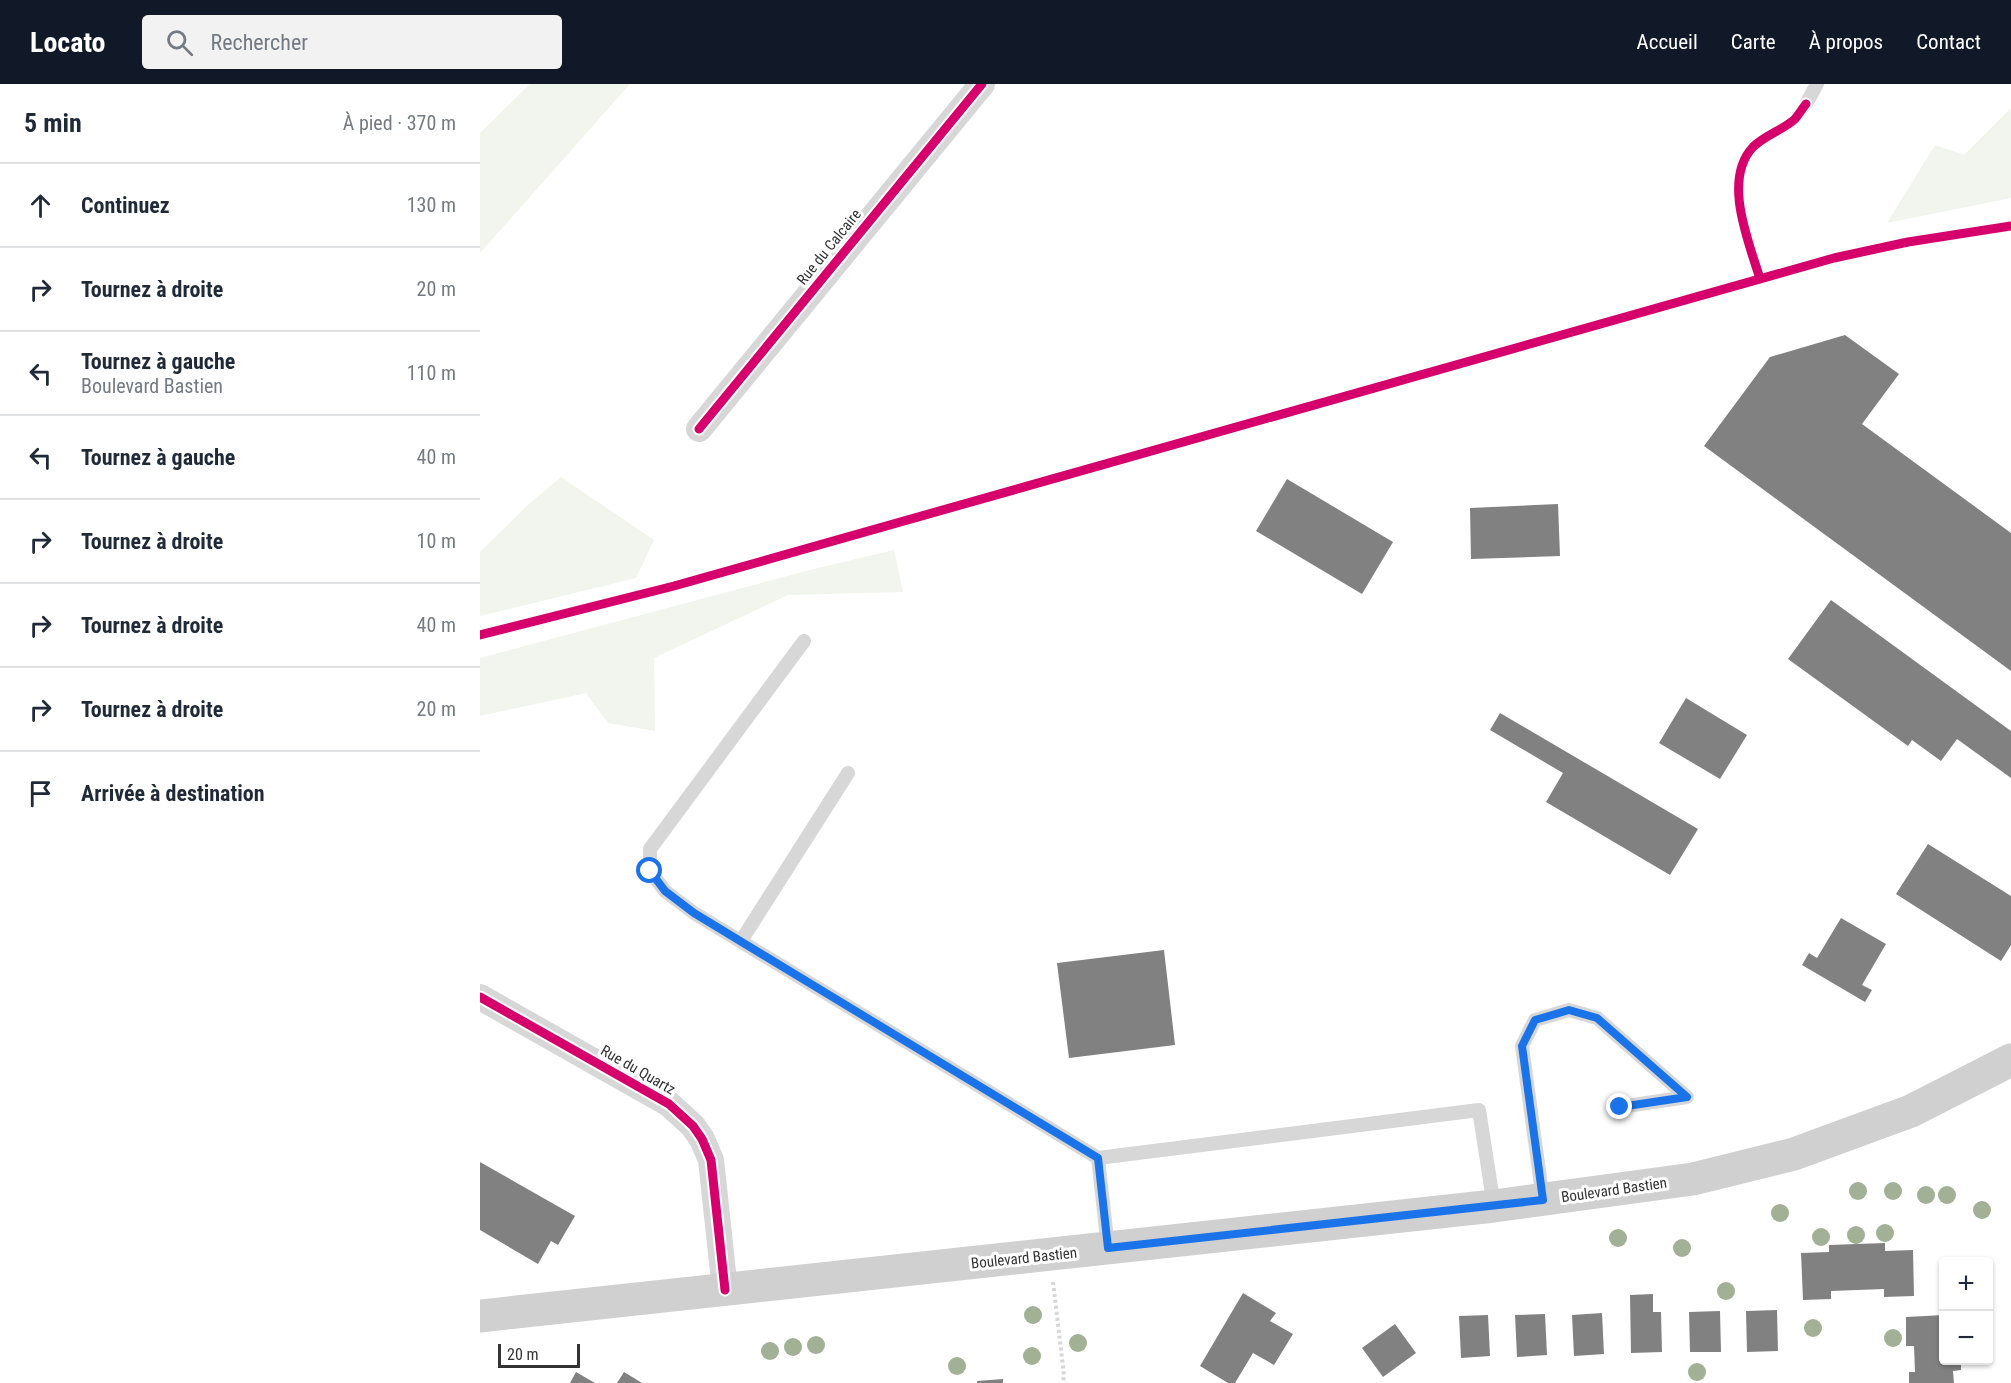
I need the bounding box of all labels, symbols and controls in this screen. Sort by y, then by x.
search box [142,15,562,69]
text: Locato [30,26,106,59]
icon: search [163,26,196,59]
text: Rechercher [211,30,308,55]
text: Accueil [1637,30,1698,54]
text: Carte [1731,30,1776,54]
text: À propos [1809,30,1883,54]
text: Contact [1916,30,1981,54]
text: 5 min [24,108,82,138]
text: À pied · 370 m [343,111,456,135]
icon: ahead [24,189,57,222]
text: Continuez [81,193,170,218]
text: 130 m [407,193,456,217]
street label: Rue du Calcaire [793,206,865,288]
icon: right [24,273,57,306]
text: Tournez à droite [81,277,223,302]
text: 20 m [417,277,456,301]
text: Tournez à gauche [81,349,235,374]
icon: left [24,357,57,390]
text: 110 m [407,361,456,385]
text: Boulevard Bastien [81,374,223,398]
icon: left [24,441,57,474]
text: Tournez à gauche [81,445,235,470]
text: 40 m [417,445,456,469]
icon: right [24,525,57,558]
text: Tournez à droite [81,529,223,554]
text: 10 m [417,529,456,553]
icon: right [24,609,57,642]
text: Tournez à droite [81,613,223,638]
text: 40 m [417,613,456,637]
icon: right [24,693,57,726]
text: Tournez à droite [81,697,223,722]
text: 20 m [417,697,456,721]
icon: arrive [24,777,57,810]
text: Arrivée à destination [81,781,265,806]
route start [636,857,662,883]
street label: Rue du Quartz [597,1041,679,1099]
route end [1606,1093,1632,1119]
street label: Boulevard Bastien [1560,1174,1668,1206]
street label: Boulevard Bastien [970,1243,1078,1273]
map controls [1939,1257,1993,1365]
button: + [1939,1257,1993,1311]
button: − [1939,1311,1993,1365]
scale bar [498,1341,580,1368]
text: 20 m [507,1345,539,1364]

